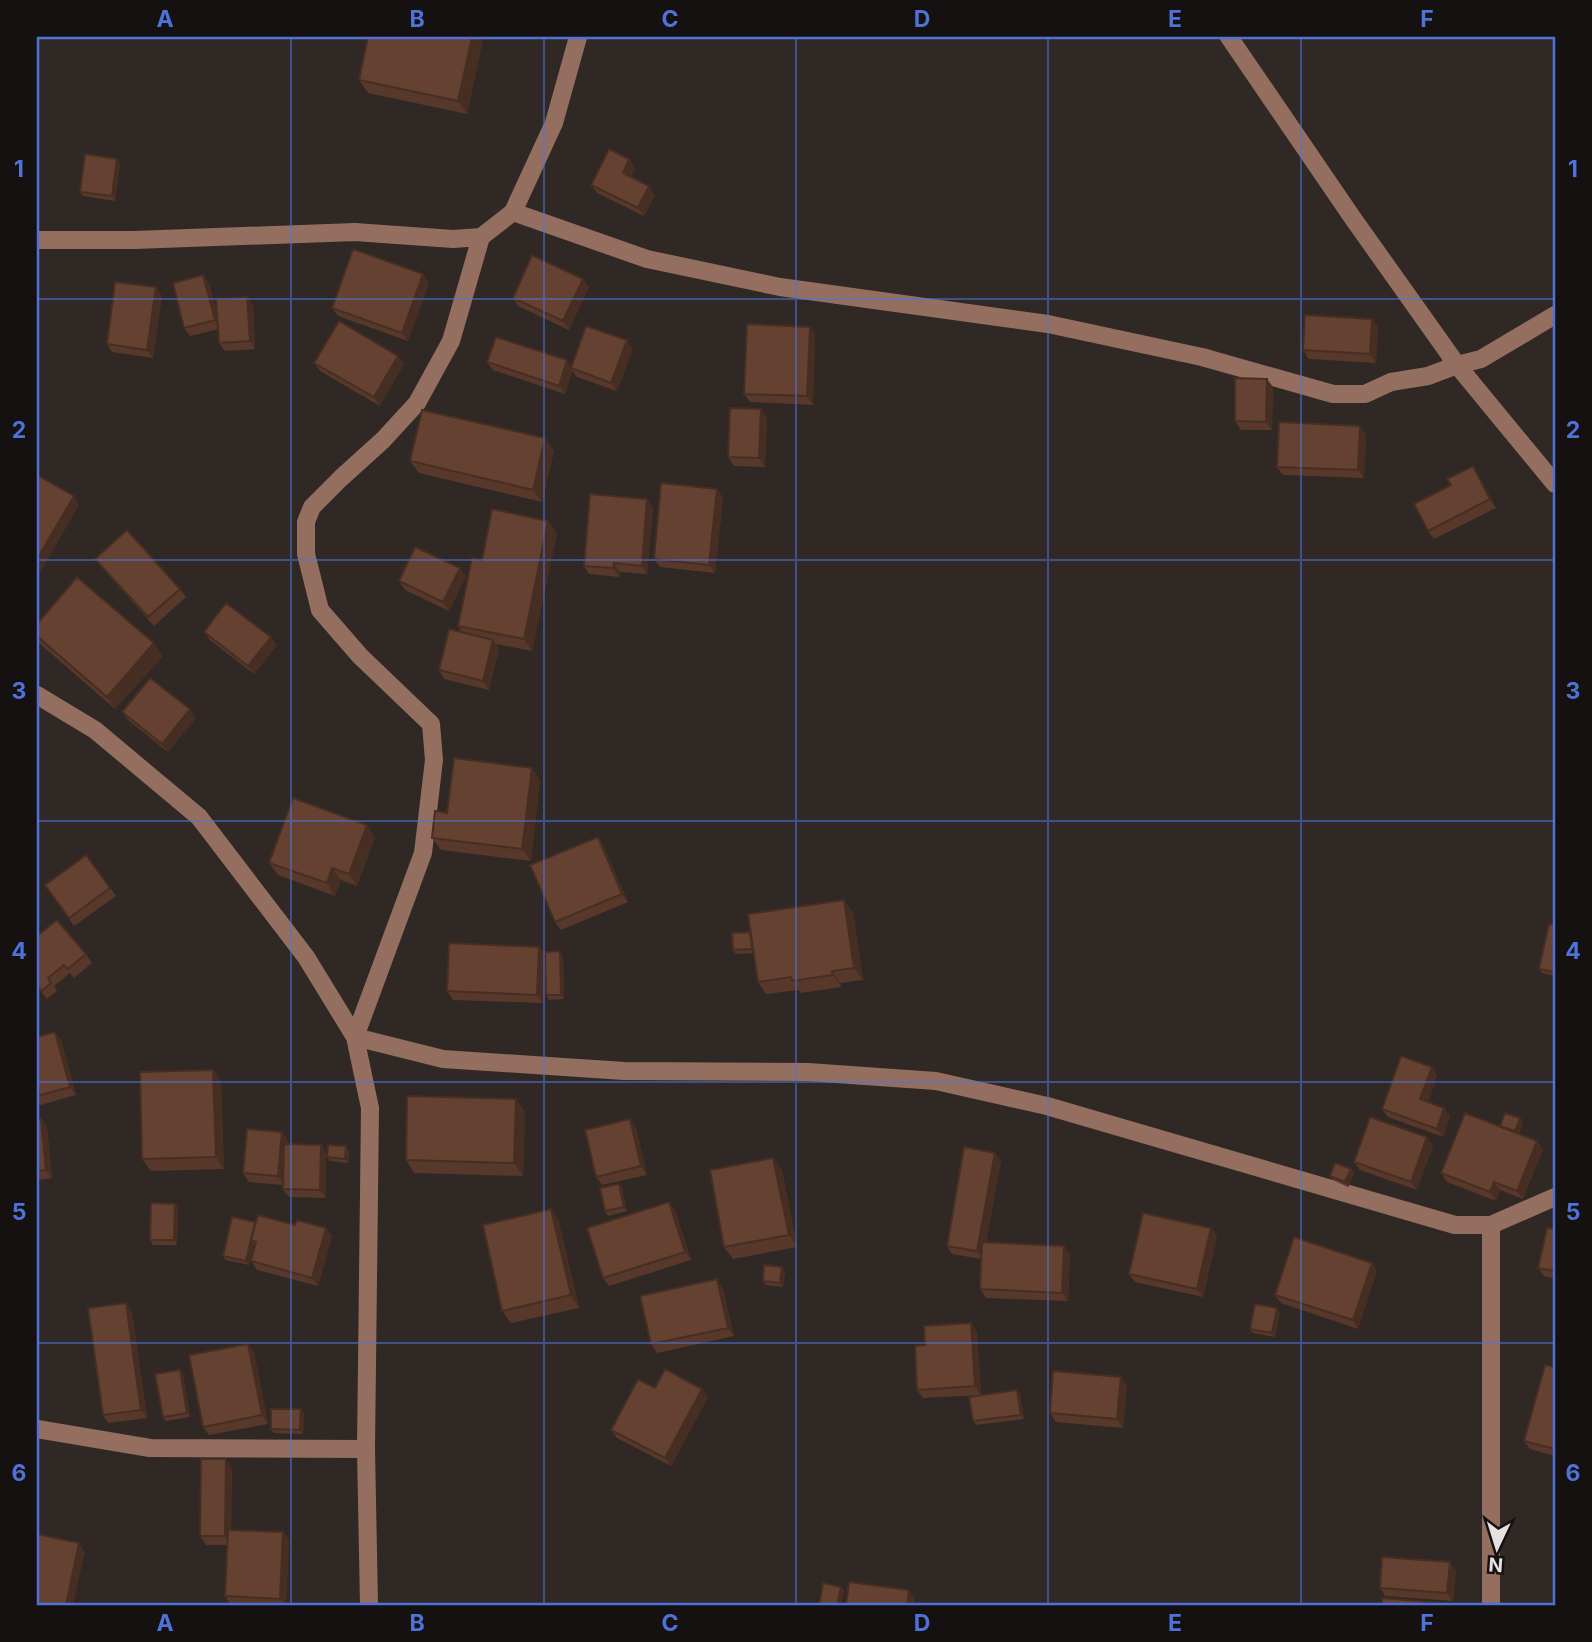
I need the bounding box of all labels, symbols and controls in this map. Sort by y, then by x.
text: A [156,5,174,33]
text: B [409,5,425,33]
text: C [661,5,679,33]
text: D [914,5,930,33]
text: E [1168,5,1182,33]
text: F [1420,5,1434,33]
text: 1 [14,155,24,183]
text: 1 [1568,155,1578,183]
text: 2 [12,416,26,444]
text: 2 [1566,416,1580,444]
text: 3 [12,677,26,705]
text: 3 [1566,677,1580,705]
text: 4 [11,937,27,965]
text: 4 [1565,937,1581,965]
text: 5 [12,1198,26,1226]
text: 5 [1566,1198,1580,1226]
text: 6 [12,1459,26,1487]
text: 6 [1566,1459,1580,1487]
north arrow [1462,1512,1532,1582]
text: N [1488,1552,1504,1576]
text: A [156,1609,174,1637]
text: B [409,1609,425,1637]
text: C [661,1609,679,1637]
text: D [914,1609,930,1637]
text: E [1168,1609,1182,1637]
text: F [1420,1609,1434,1637]

